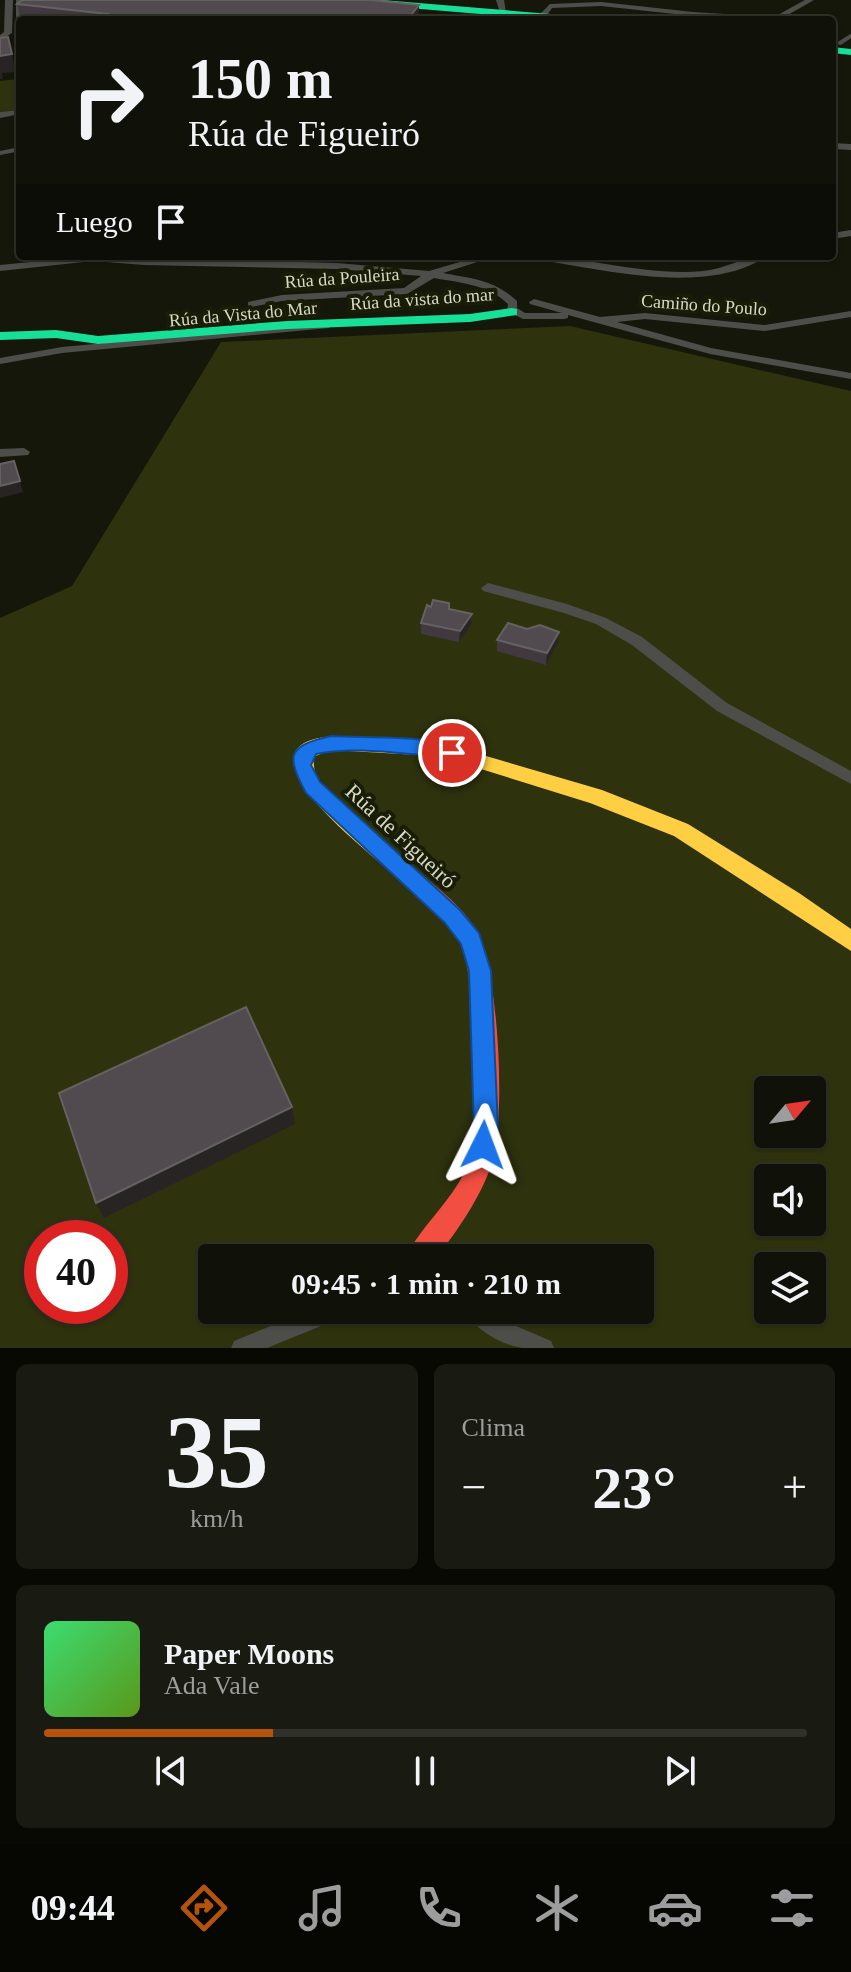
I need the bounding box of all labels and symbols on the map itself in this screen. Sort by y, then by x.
street label: Rúa da Pouleira [284,264,400,292]
street label: Rúa da vista do mar [349,284,495,314]
street label: Camiño do Poulo [640,291,768,319]
street label: Rúa da Vista do Mar [168,298,318,330]
pin [418,719,486,787]
street label: Rúa de Figueiró [341,779,461,893]
north arrow [754,1076,826,1148]
position arrow [441,1103,525,1187]
speed limit sign: 40 [24,1220,128,1324]

